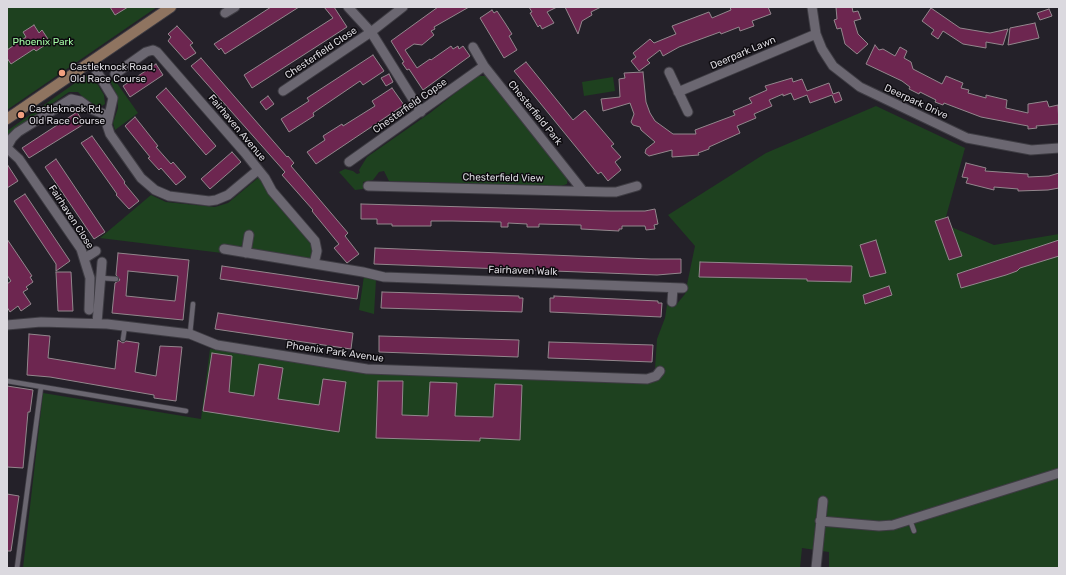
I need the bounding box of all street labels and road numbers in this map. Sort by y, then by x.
street label: Chesterfield Close [283,24,359,82]
street label: Deerpark Lawn [708,34,778,72]
street label: Chesterfield Copse [371,76,449,136]
street label: Chesterfield Park [505,78,565,148]
street label: Deerpark Drive [882,82,950,122]
street label: Fairhaven Avenue [206,92,268,164]
street label: Chesterfield View [462,171,544,185]
street label: Fairhaven Close [46,183,96,251]
street label: Fairhaven Walk [488,264,558,278]
street label: Phoenix Park Avenue [285,339,385,365]

